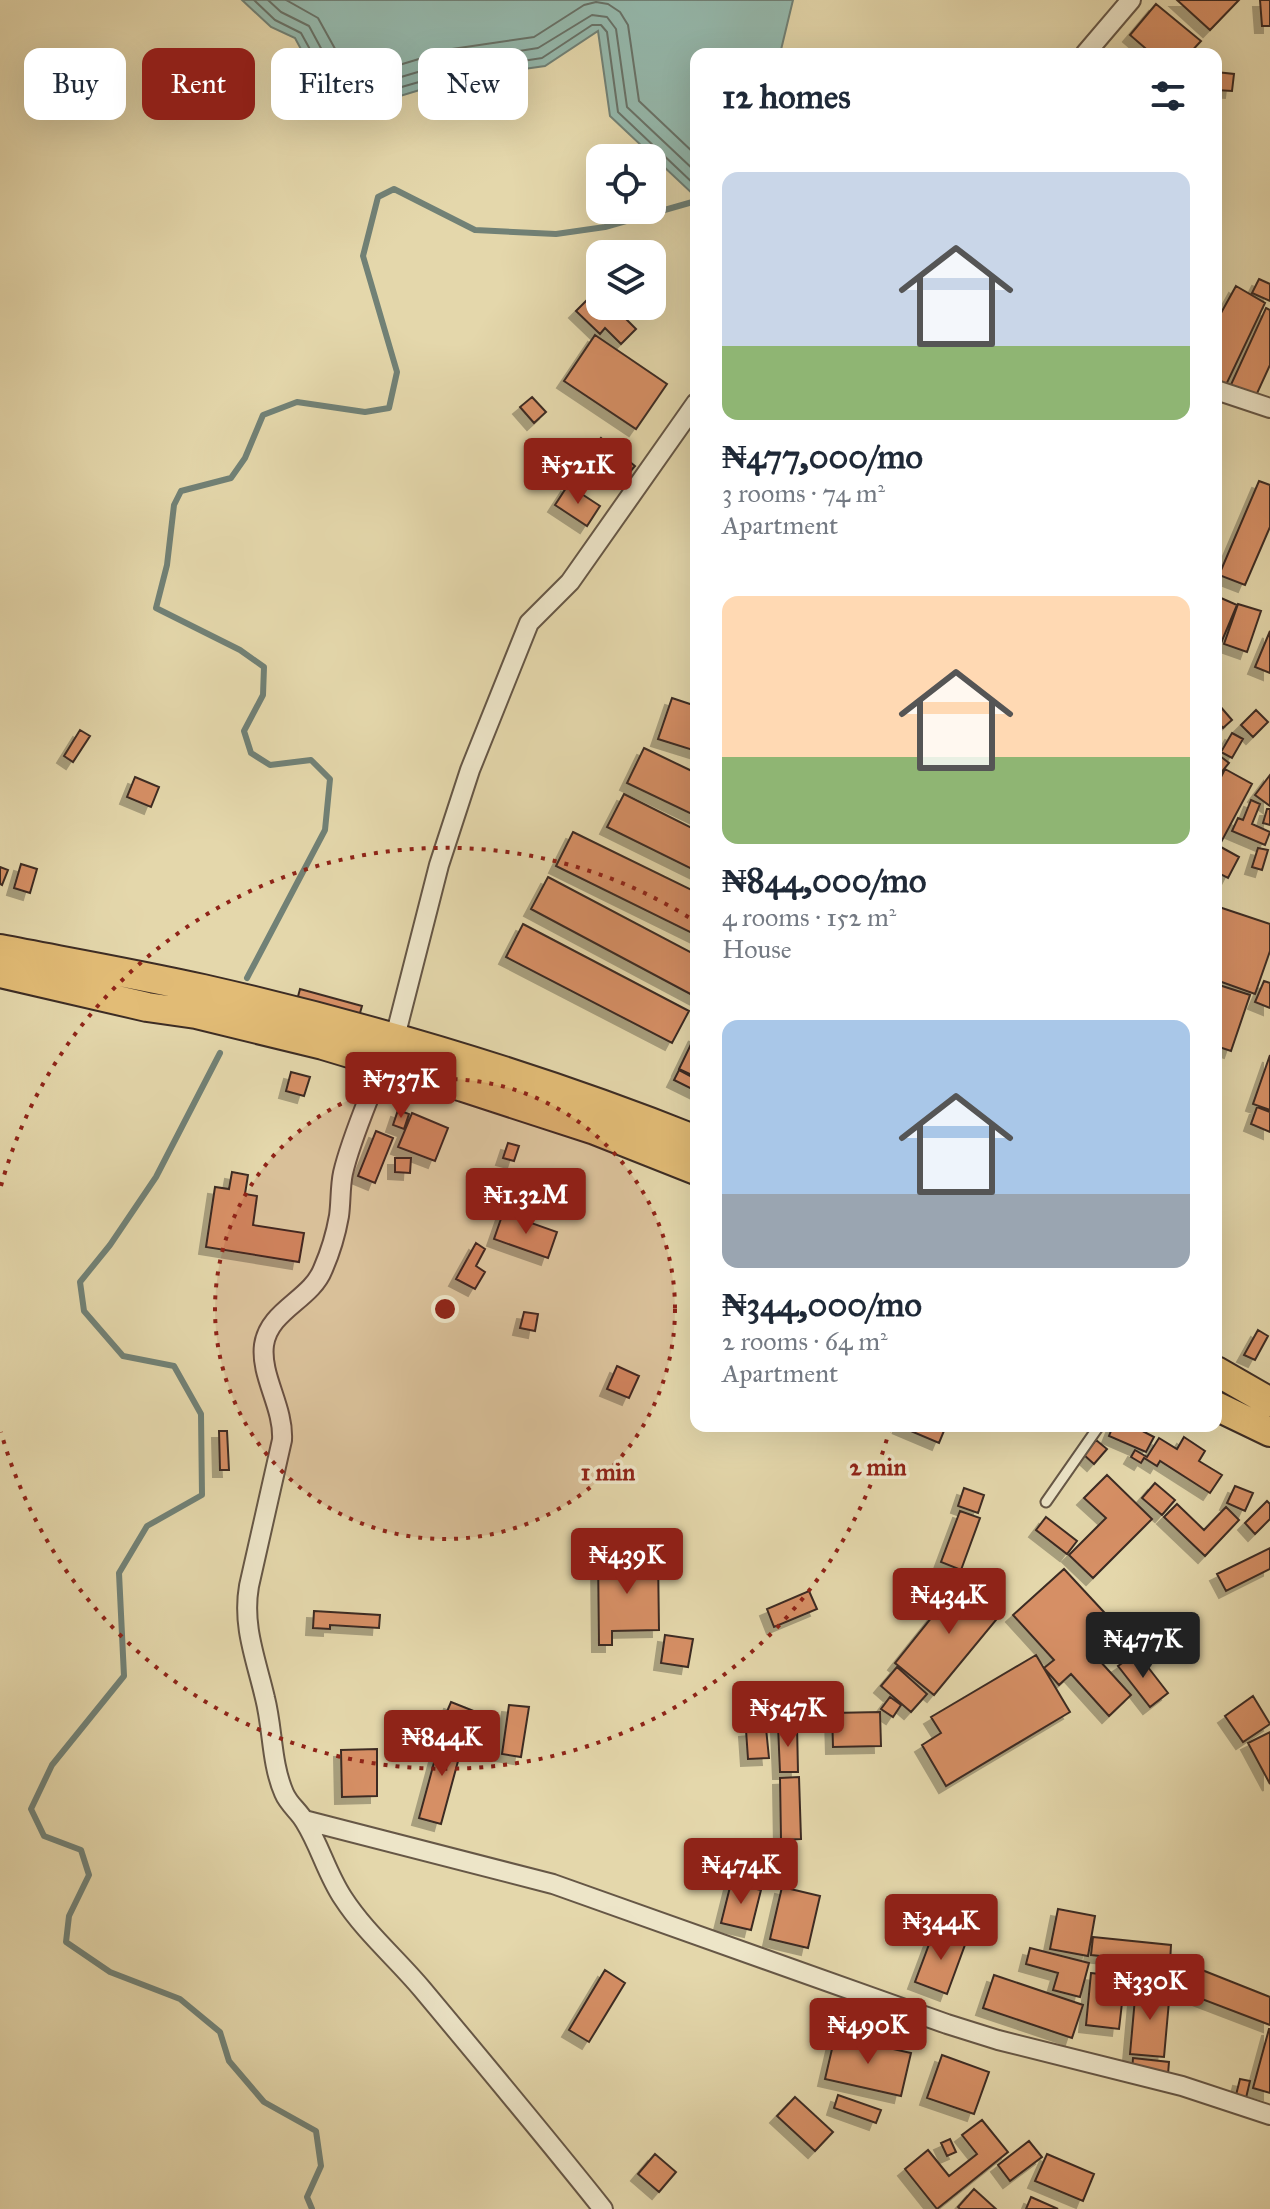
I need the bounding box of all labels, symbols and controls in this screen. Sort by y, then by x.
chip: Buy [24,48,126,120]
chip: Rent [142,48,255,120]
chip: Filters [271,48,402,120]
chip: New [418,48,528,120]
icon: filters [1146,74,1190,118]
text: 12 homes [722,76,851,117]
map controls [586,144,666,320]
button: locate [586,144,666,224]
icon: home [884,224,1028,368]
button: layers [586,240,666,320]
text: ₦477,000/mo [722,436,923,477]
pin: ₦521K [522,438,634,506]
text: ₦521K [542,448,614,480]
text: 3 rooms · 74 m² [722,477,885,509]
text: Apartment [722,509,838,541]
icon: home [884,648,1028,792]
text: ₦844,000/mo [722,860,926,901]
text: 4 rooms · 152 m² [722,901,896,933]
text: House [722,933,792,965]
pin: ₦737K [345,1052,457,1120]
text: ₦737K [363,1062,439,1094]
icon: home [884,1072,1028,1216]
pin: ₦1.32M [461,1168,591,1236]
text: ₦1.32M [484,1178,568,1210]
text: ₦344,000/mo [722,1284,922,1325]
centre of rings [431,1295,459,1323]
text: 2 rooms · 64 m² [722,1325,888,1357]
text: Apartment [722,1357,838,1389]
text: 2 min [850,1452,906,1482]
text: 1 min [581,1457,635,1487]
pin: ₦439K [571,1528,683,1596]
text: ₦439K [589,1538,665,1570]
pin: ₦434K [893,1568,1005,1636]
text: ₦434K [911,1578,987,1610]
pin: ₦477K [1087,1612,1199,1680]
text: ₦477K [1104,1622,1182,1654]
pin: ₦547K [732,1681,844,1749]
text: ₦547K [750,1691,826,1723]
pin: ₦844K [386,1710,498,1778]
text: ₦844K [402,1720,482,1752]
pin: ₦474K [685,1838,797,1906]
text: ₦474K [702,1848,780,1880]
pin: ₦344K [885,1894,997,1962]
text: ₦344K [903,1904,979,1936]
pin: ₦330K [1094,1954,1206,2022]
text: ₦330K [1113,1964,1187,1996]
pin: ₦490K [812,1998,924,2066]
text: ₦490K [828,2008,908,2040]

